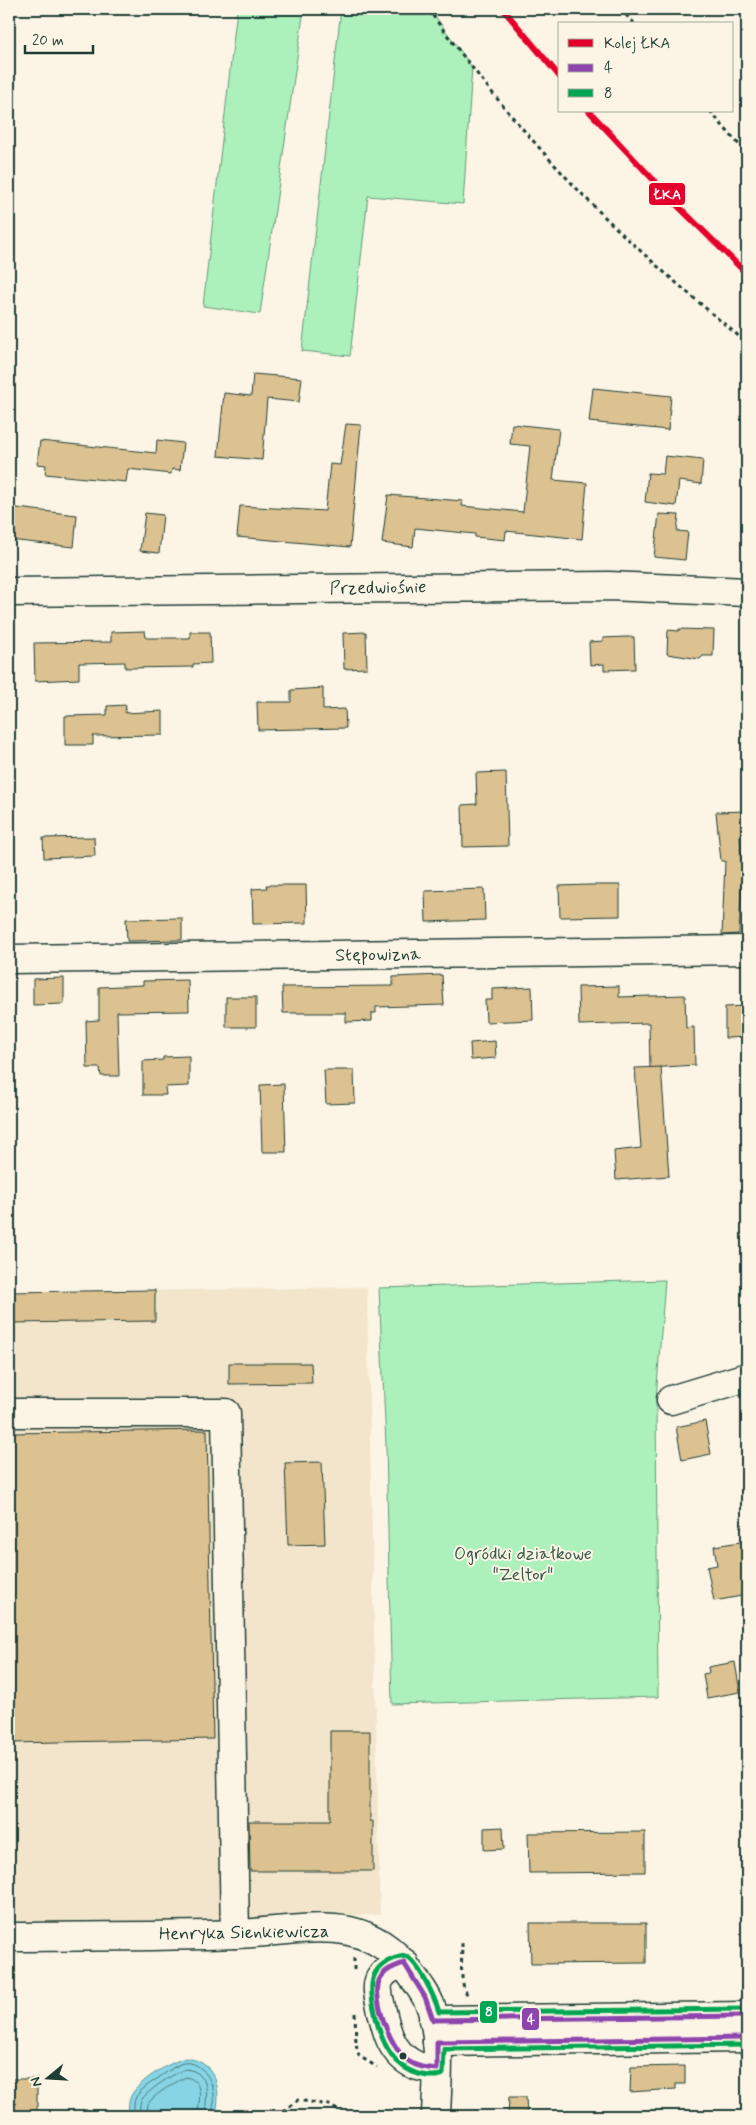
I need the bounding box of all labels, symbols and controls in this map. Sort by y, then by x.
scale bar [25,22,92,54]
legend [558,22,734,112]
text: 20 m [32,31,64,51]
text: Kolej ŁKA [604,34,670,54]
text: 4 [604,58,613,78]
text: 8 [604,84,612,104]
line badge: ŁKA [648,182,686,206]
text: ŁKA [653,186,681,204]
street label: Przedwiośnie [330,575,426,601]
street label: Stępowizna [335,942,421,968]
park label: Ogródki działkowe "Zeltor" [454,1542,592,1587]
street label: Henryka Sienkiewicza [159,1920,329,1946]
line badge: 8 [479,2000,498,2024]
text: 8 [485,2003,493,2021]
line badge: 4 [521,2007,540,2031]
text: 4 [527,2011,536,2029]
unlabelled marker [398,2051,408,2061]
north arrow [22,2052,72,2102]
text: N [27,2074,47,2089]

